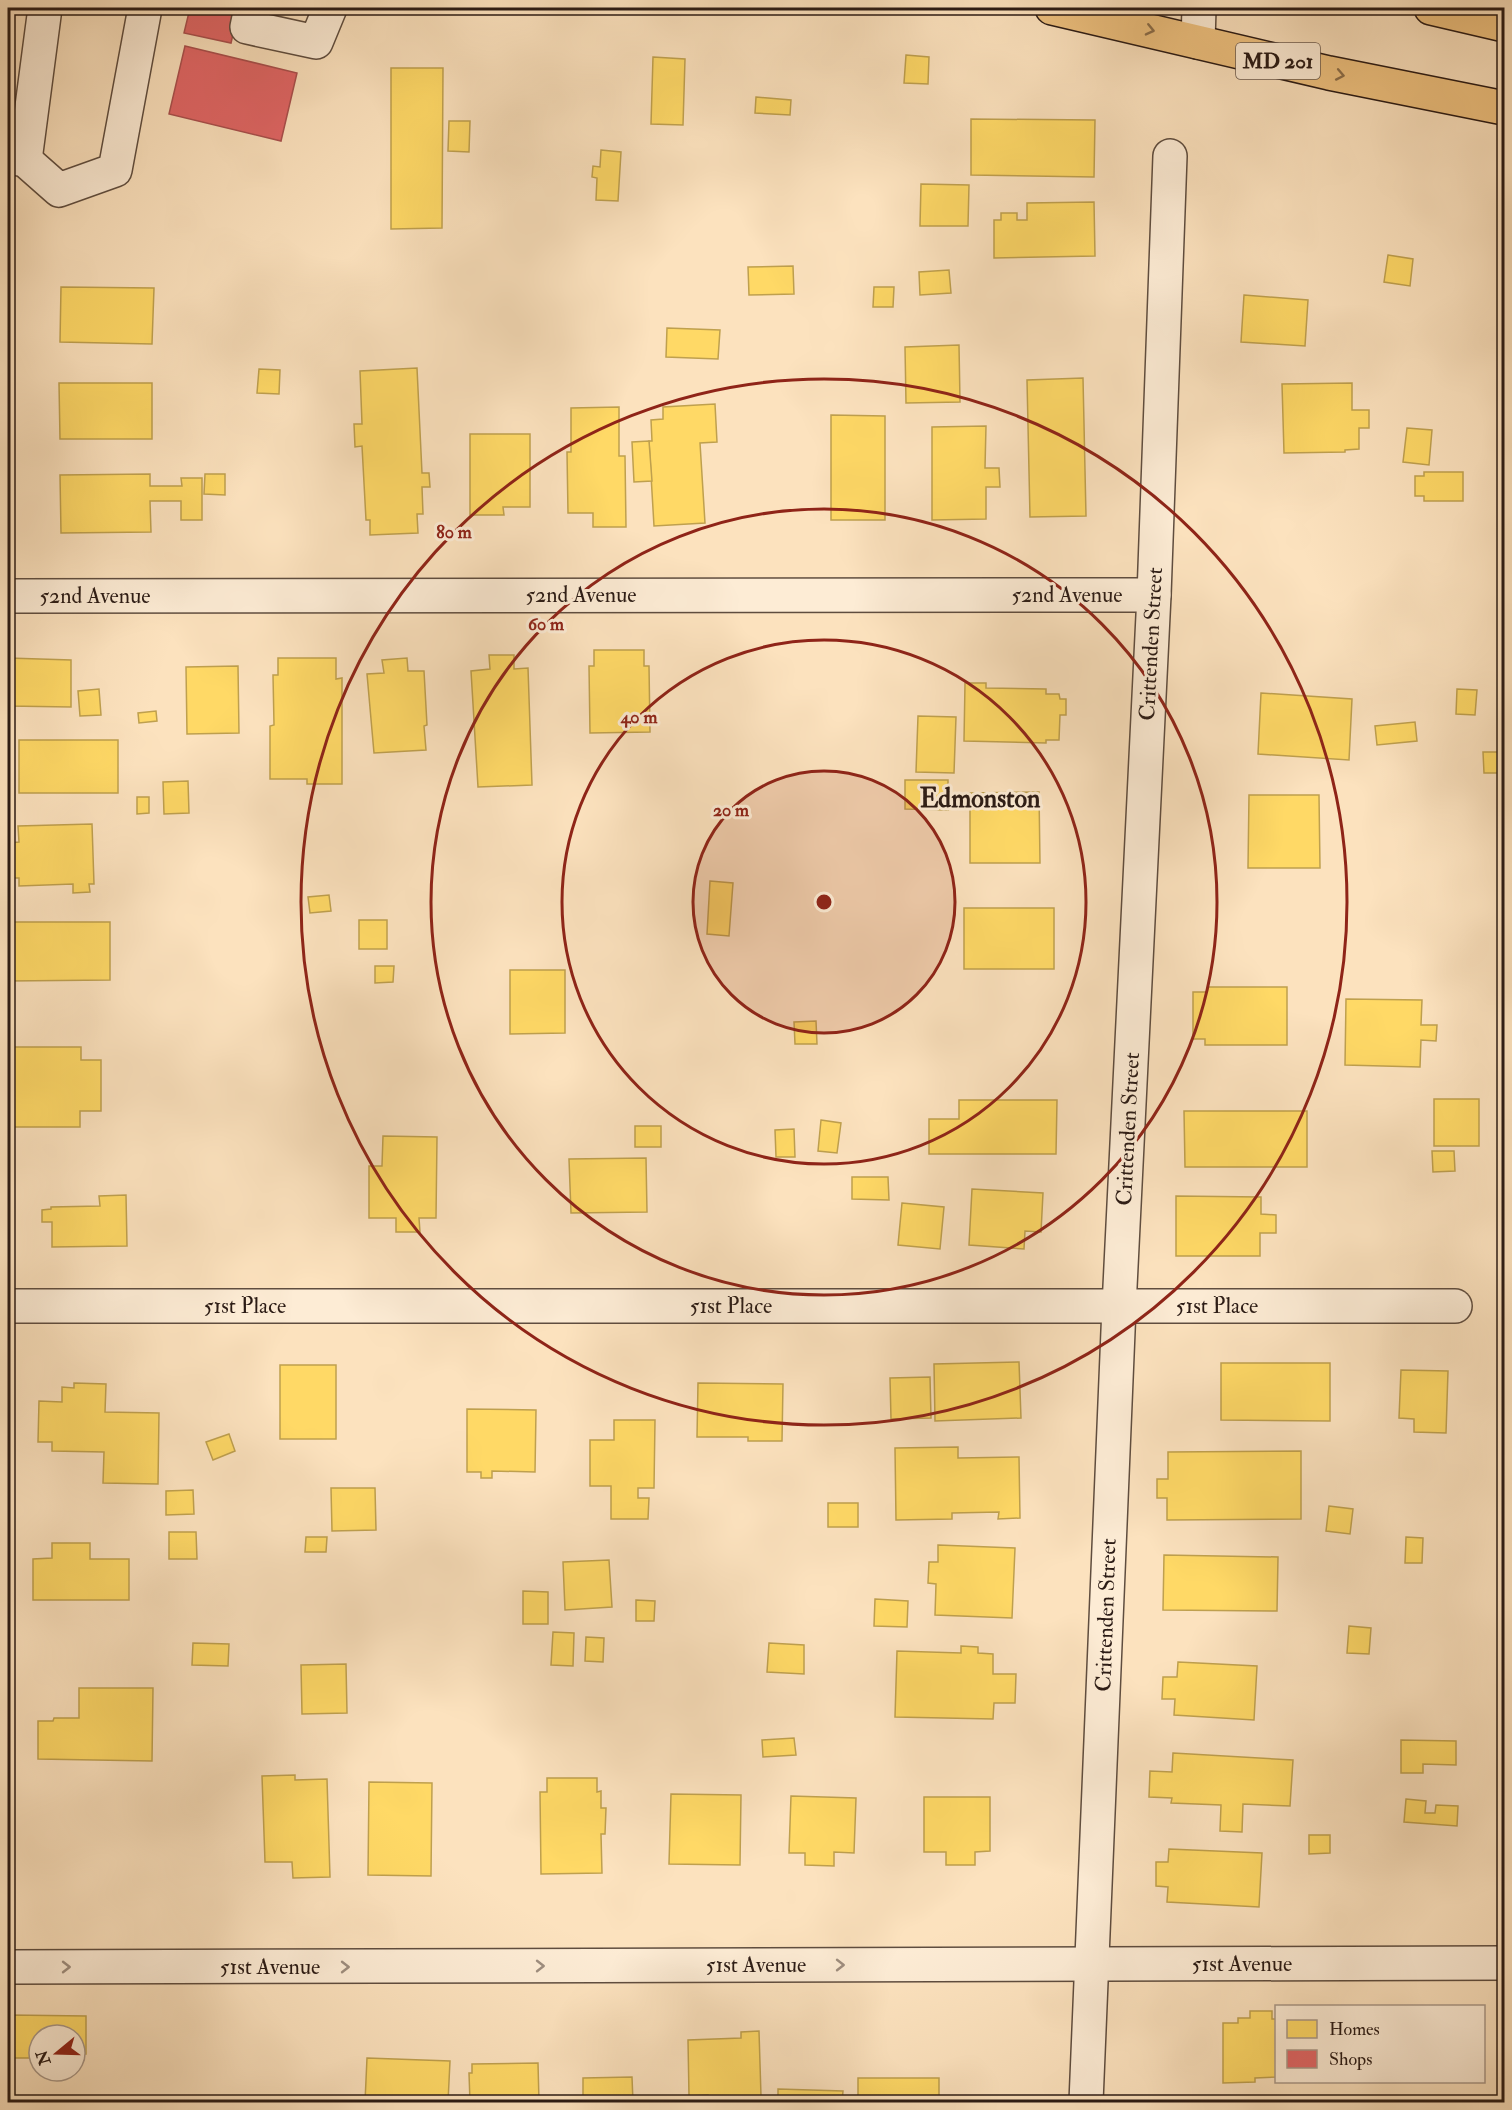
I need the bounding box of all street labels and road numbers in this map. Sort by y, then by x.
road number: MD 201 [1236,43,1320,79]
street label: Crittenden Street [1133,567,1169,721]
street label: 52nd Avenue [525,581,637,609]
street label: 52nd Avenue [1011,581,1123,609]
street label: 52nd Avenue [39,582,151,610]
street label: Crittenden Street [1110,1052,1146,1206]
street label: 51st Place [204,1292,286,1320]
street label: 51st Place [690,1292,772,1320]
street label: 51st Place [1176,1292,1258,1320]
street label: Crittenden Street [1089,1538,1123,1692]
street label: 51st Avenue [1192,1950,1292,1978]
street label: 51st Avenue [706,1951,806,1979]
street label: 51st Avenue [220,1953,320,1981]

